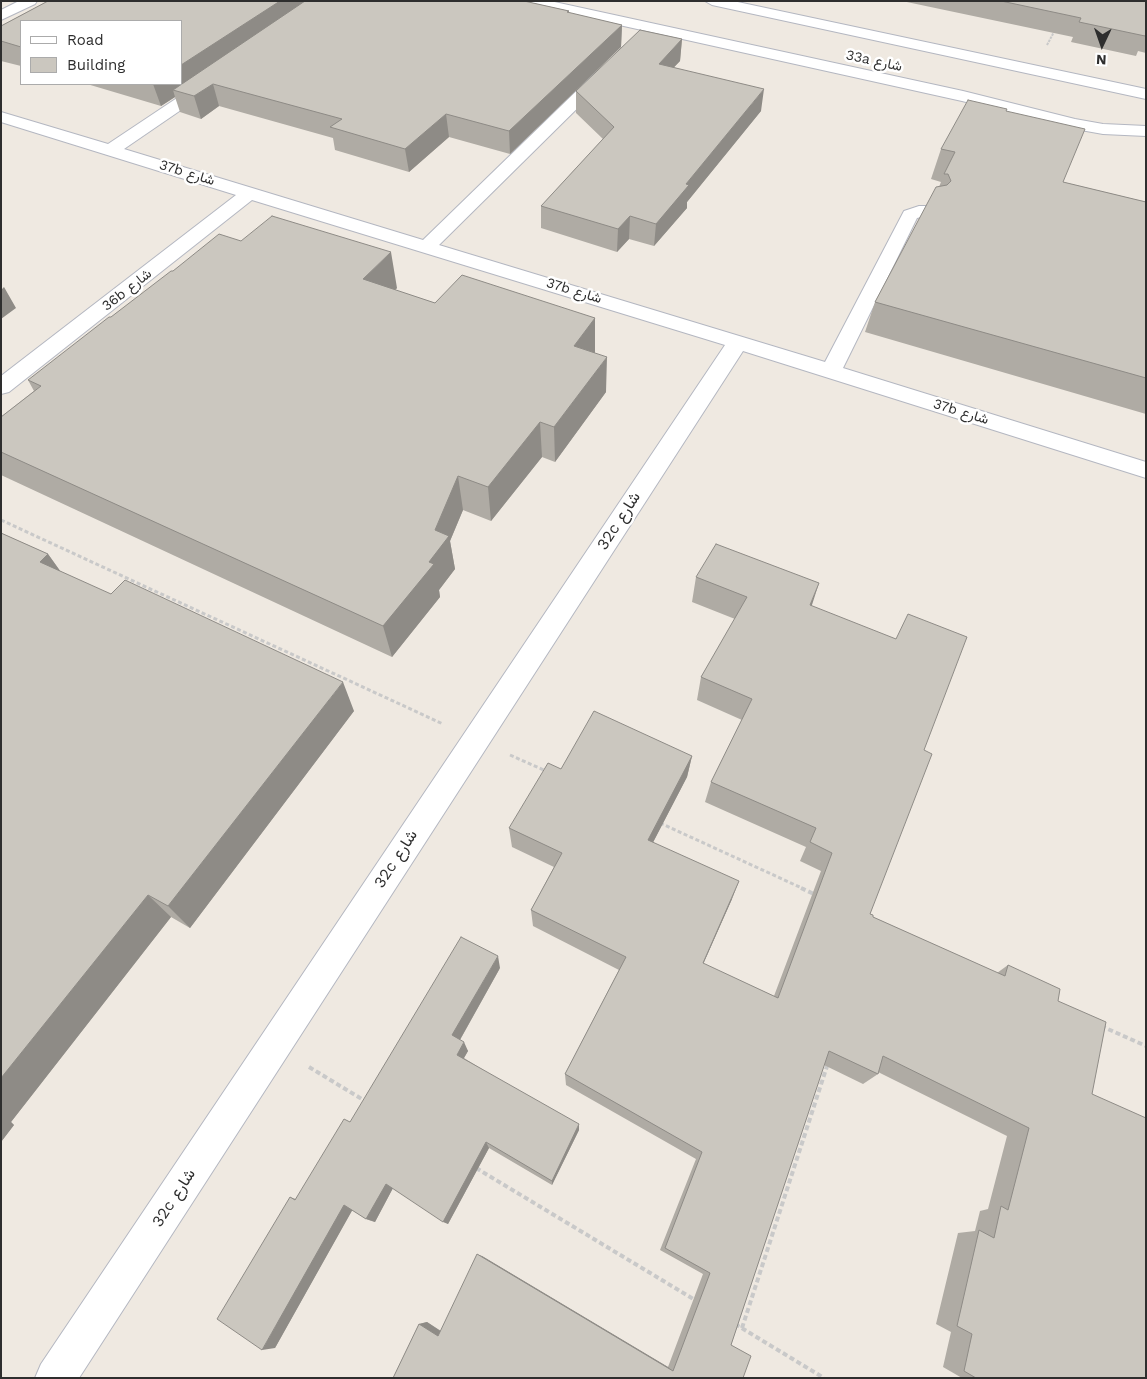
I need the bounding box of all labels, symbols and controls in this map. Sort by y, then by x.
legend [20,20,182,85]
north arrow [1077,20,1127,70]
text: Road [67,31,104,49]
street label: 33a شارع [844,47,904,75]
text: N [1096,52,1107,68]
text: Building [67,56,125,74]
street label: 37b شارع [157,157,217,189]
street label: 36b شارع [99,265,155,315]
street label: 37b شارع [544,275,604,307]
street label: 37b شارع [931,396,991,428]
street label: 32c شارع [593,488,645,554]
street label: 32c شارع [370,826,422,892]
street label: 32c شارع [148,1165,200,1231]

